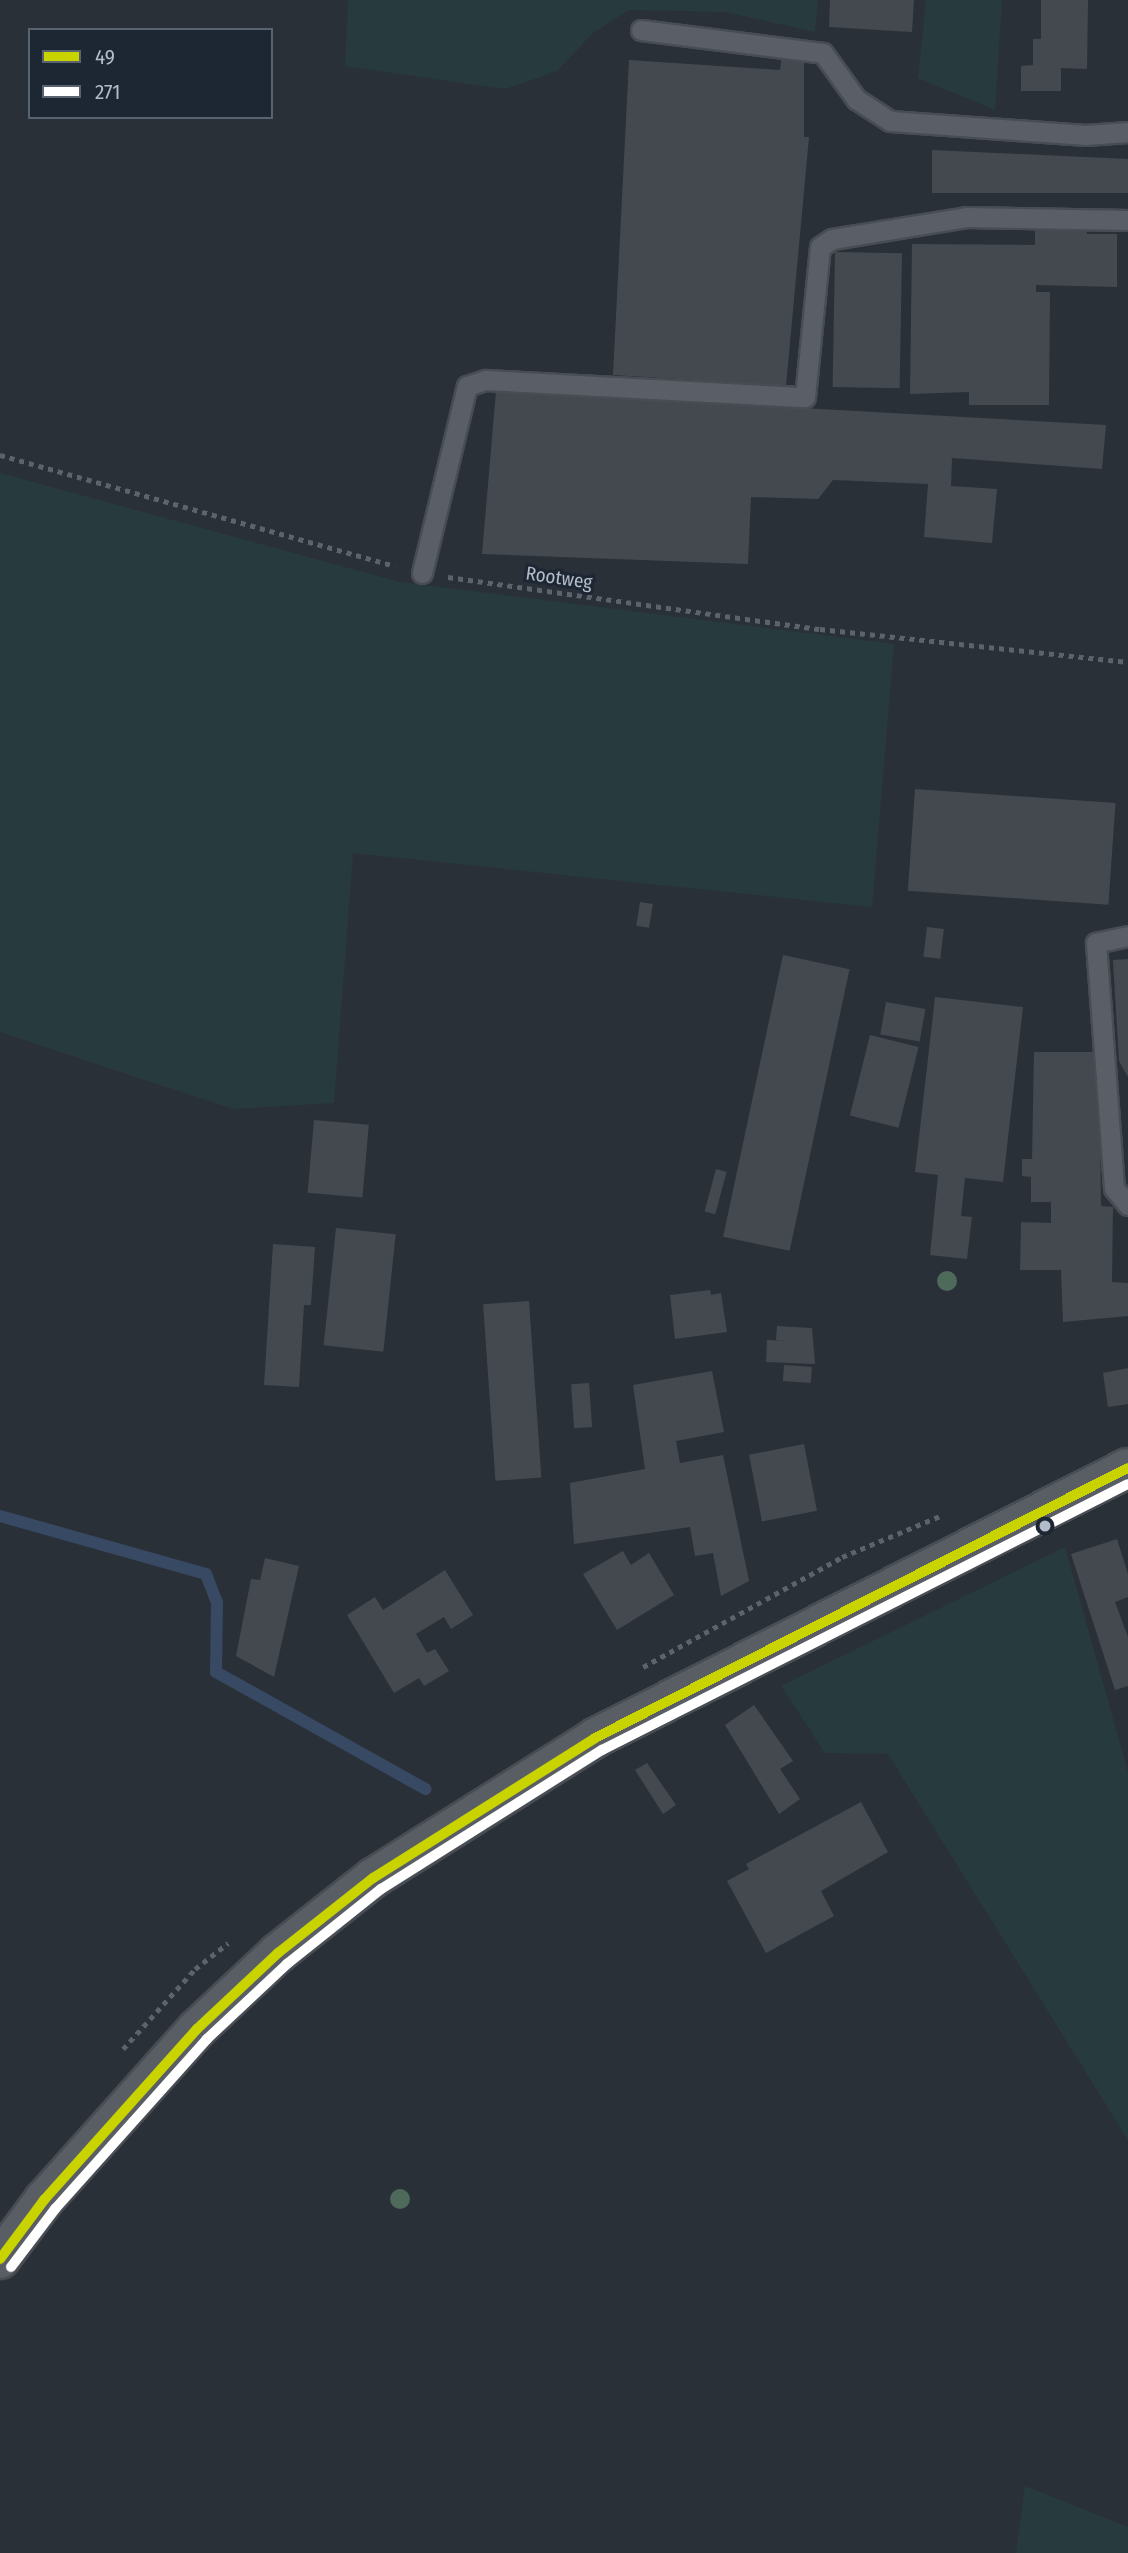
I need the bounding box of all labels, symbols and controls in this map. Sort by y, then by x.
legend [28,28,273,119]
text: 49 [95,44,115,70]
text: 271 [95,79,121,105]
street label: Rootweg [524,562,594,594]
unlabelled marker [1038,1519,1052,1533]

